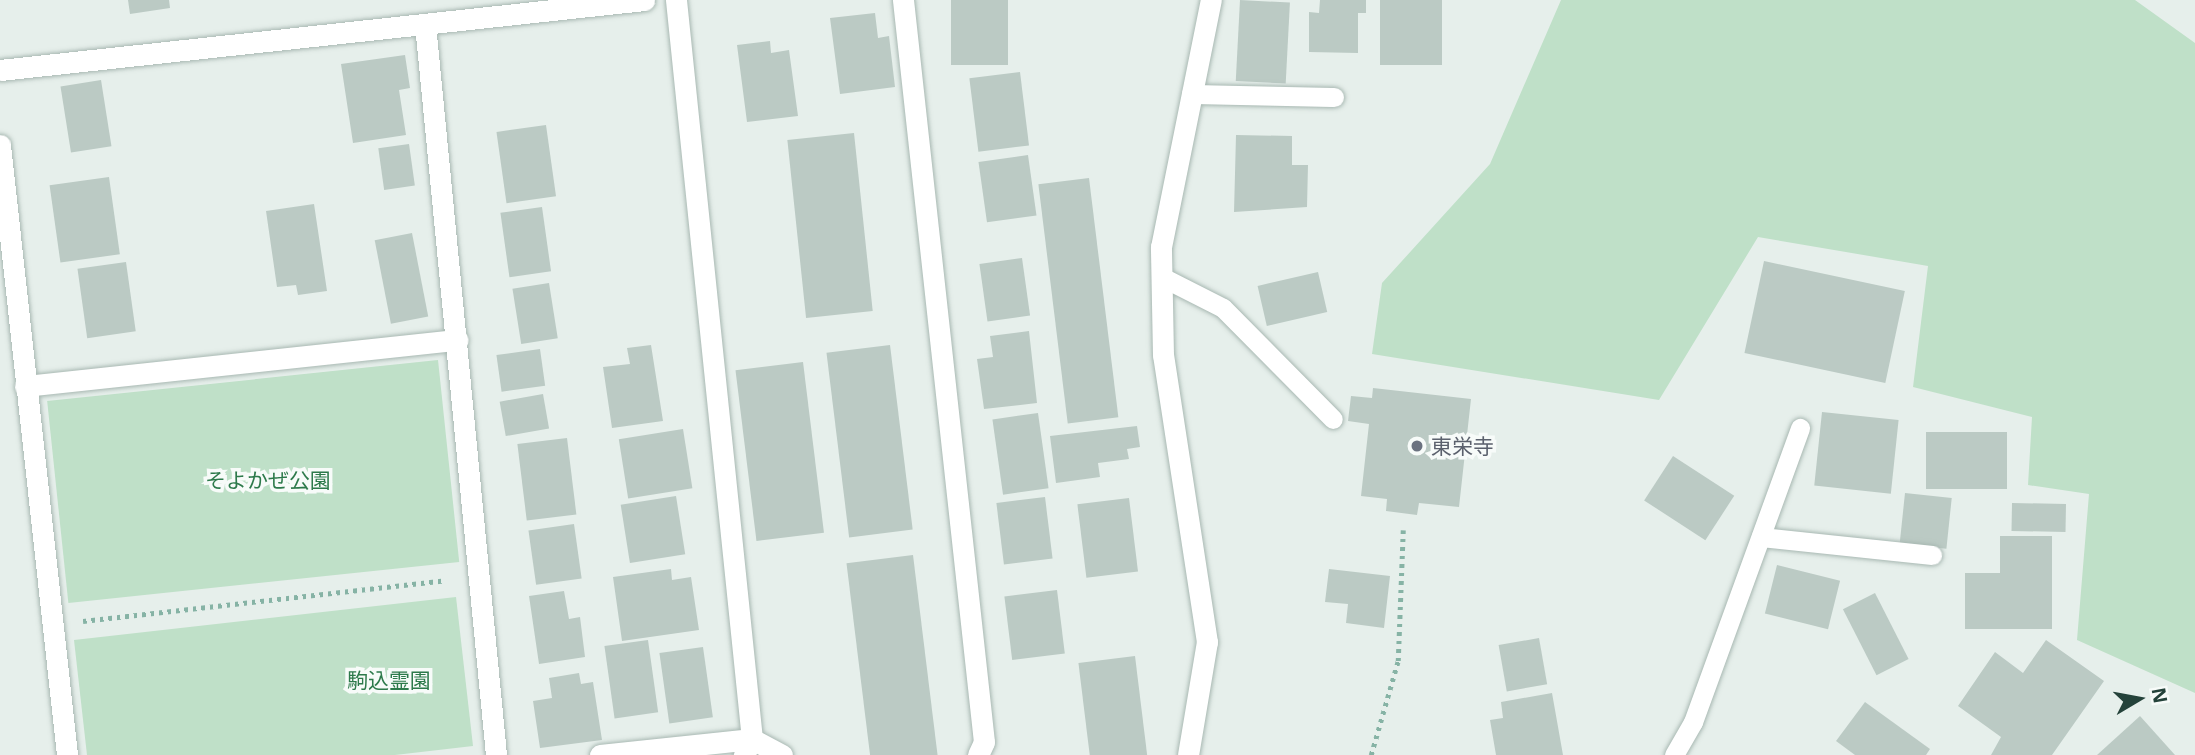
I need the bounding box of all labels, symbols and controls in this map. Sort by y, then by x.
place label: 東栄寺 [1431,433,1494,459]
marker: 東栄寺 [1409,438,1425,454]
park label: そよかぜ公園 [205,467,331,493]
north arrow [2104,664,2174,734]
park label: 駒込霊園 [347,667,431,693]
text: N [2146,685,2174,705]

